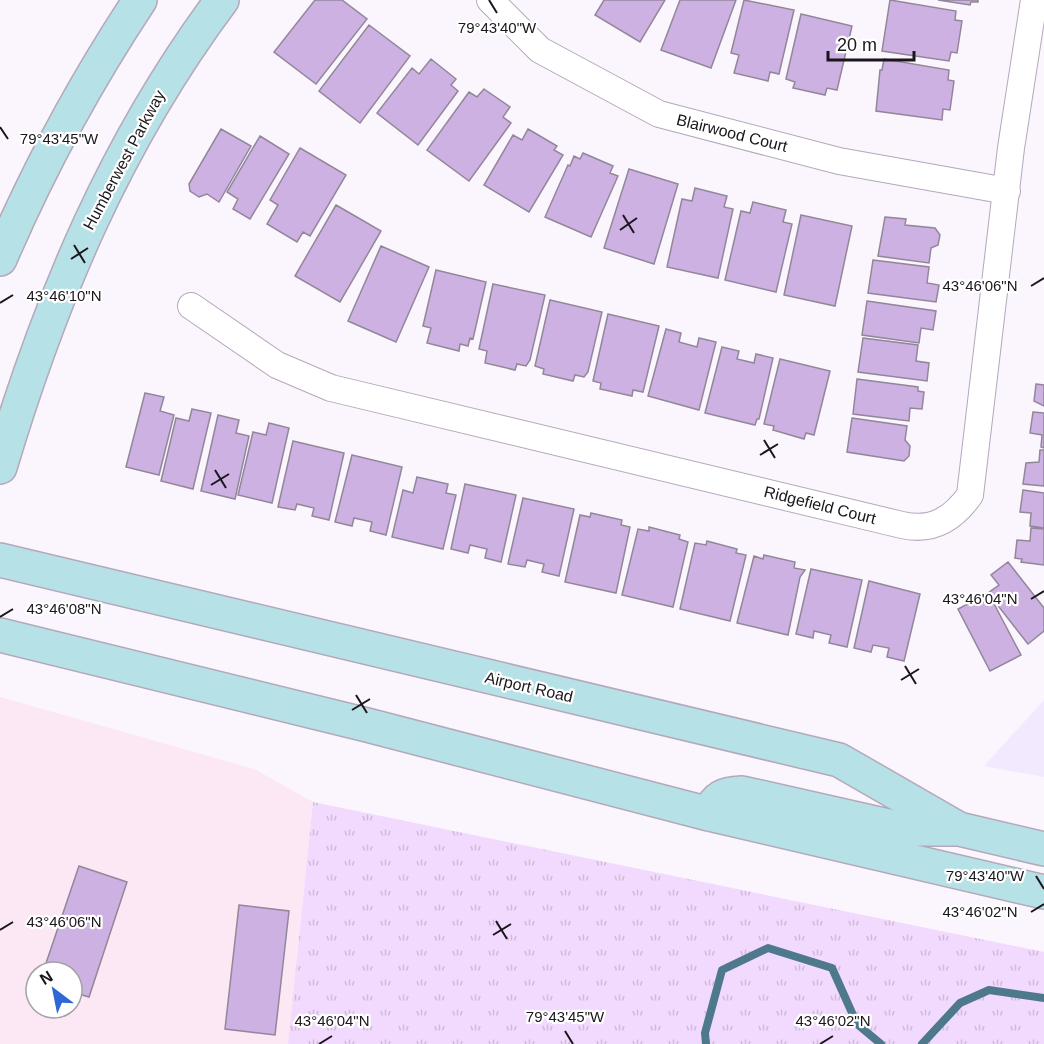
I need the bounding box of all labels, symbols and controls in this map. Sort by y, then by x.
text: 79°43'40"W [458,19,537,36]
scale bar [828,24,914,62]
text: 20 m [837,35,877,55]
street label: Humberwest Parkway [80,87,168,233]
street label: Blairwood Court [675,111,790,155]
text: 79°43'45"W [20,130,99,147]
text: 43°46'06"N [942,277,1018,294]
text: 43°46'10"N [26,287,102,304]
street label: Ridgefield Court [762,483,878,527]
text: 43°46'04"N [942,590,1018,607]
text: 43°46'08"N [26,600,102,617]
street label: Airport Road [483,669,575,705]
text: 79°43'40"W [946,867,1025,884]
text: 43°46'02"N [942,903,1018,920]
text: 43°46'06"N [26,913,102,930]
north arrow [24,960,84,1020]
text: N [37,967,56,988]
text: 79°43'45"W [526,1008,605,1025]
text: 43°46'04"N [294,1012,370,1029]
text: 43°46'02"N [795,1012,871,1029]

